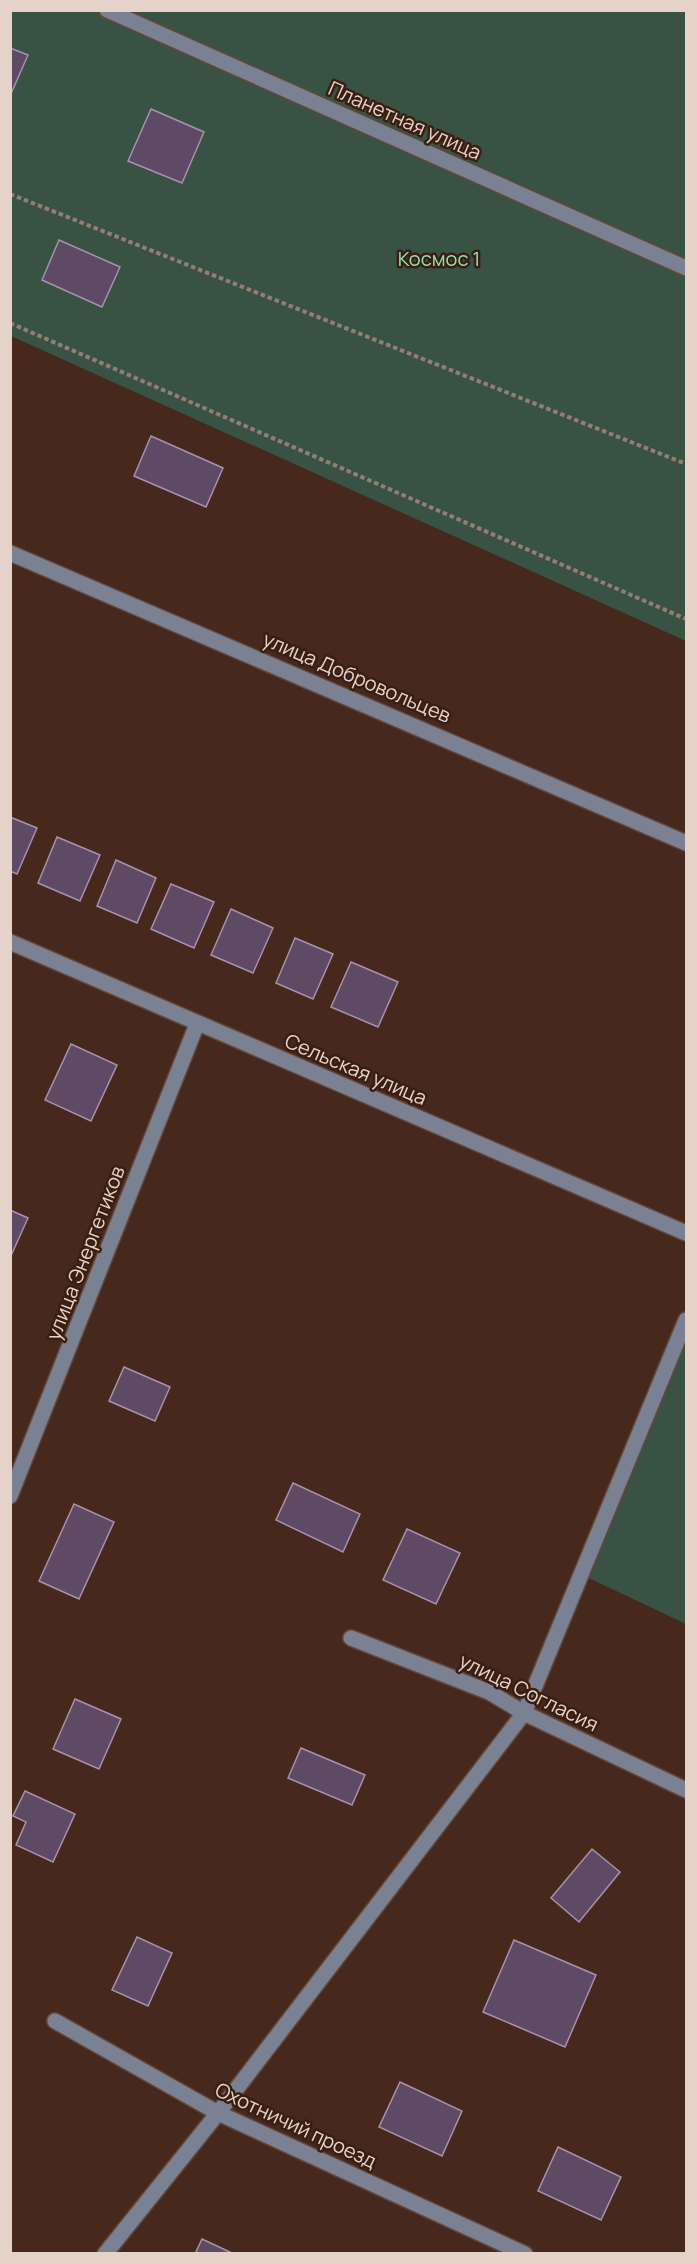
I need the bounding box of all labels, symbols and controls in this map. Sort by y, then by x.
street label: Планетная улица [324,74,486,166]
park label: Космос 1 [398,245,480,272]
street label: улица Добровольцев [259,625,455,729]
street label: Сельская улица [281,1027,431,1111]
street label: улица Энергетиков [39,1162,131,1344]
street label: улица Согласия [455,1647,603,1737]
street label: Охотничий проезд [211,2076,381,2174]

